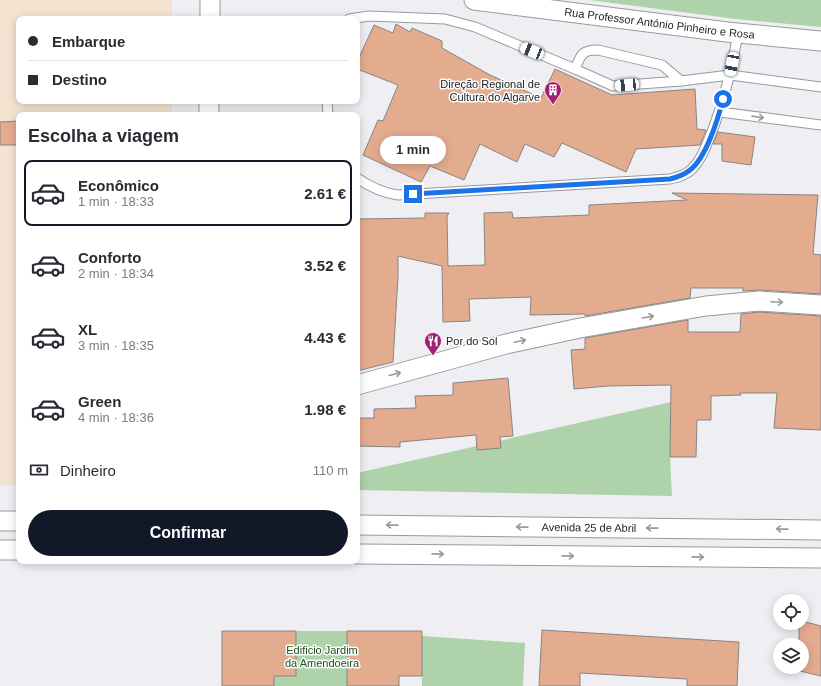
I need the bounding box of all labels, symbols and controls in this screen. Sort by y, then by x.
street label: Rua Professor António Pinheiro e Rosa [564,5,756,41]
text: Embarque [52,33,125,50]
car [519,41,545,61]
car [724,51,740,77]
text: Destino [52,71,107,88]
place label: Direção Regional de Cultura do Algarve [440,78,540,103]
car [615,78,639,92]
building icon: Direção Regional de Cultura do Algarve [543,80,563,105]
route start [714,90,732,108]
one-way arrow [751,113,764,121]
text: Escolha a viagem [28,126,179,146]
callout: 1 min [380,136,446,164]
text: 1 min [396,142,430,157]
icon: car [30,175,66,211]
text: Econômico [78,177,159,194]
text: 2.61 € [304,185,346,202]
route end [404,185,422,203]
text: 1 min · 18:33 [78,194,154,209]
icon: car [30,247,66,283]
text: Conforto [78,249,141,266]
text: 3.52 € [304,257,346,274]
text: 2 min · 18:34 [78,266,154,281]
one-way arrow [770,299,783,306]
one-way arrow [641,312,654,320]
icon: car [30,319,66,355]
text: XL [78,321,97,338]
text: 4.43 € [304,329,346,346]
restaurant icon: Por do Sol [423,331,443,356]
place label: Por do Sol [446,335,497,347]
one-way arrow [513,336,526,344]
text: 3 min · 18:35 [78,338,154,353]
one-way arrow [388,370,401,377]
icon: car [30,391,66,427]
text: Green [78,393,121,410]
text: 1.98 € [304,401,346,418]
text: 4 min · 18:36 [78,410,154,425]
icon: cash [28,459,50,481]
text: Dinheiro [60,462,116,479]
text: 110 m [313,463,348,478]
button: Confirmar [28,510,348,556]
one-way arrow [386,521,399,529]
street label: Avenida 25 de Abril [542,521,636,534]
one-way arrow [516,523,529,531]
one-way arrow [646,524,659,532]
one-way arrow [776,525,789,533]
one-way arrow [431,550,444,558]
one-way arrow [561,552,574,560]
one-way arrow [691,553,704,561]
map controls [773,594,809,674]
button: locate [773,594,809,630]
button: layers [773,638,809,674]
park label: Edificio Jardim da Amendoeira [285,644,360,669]

